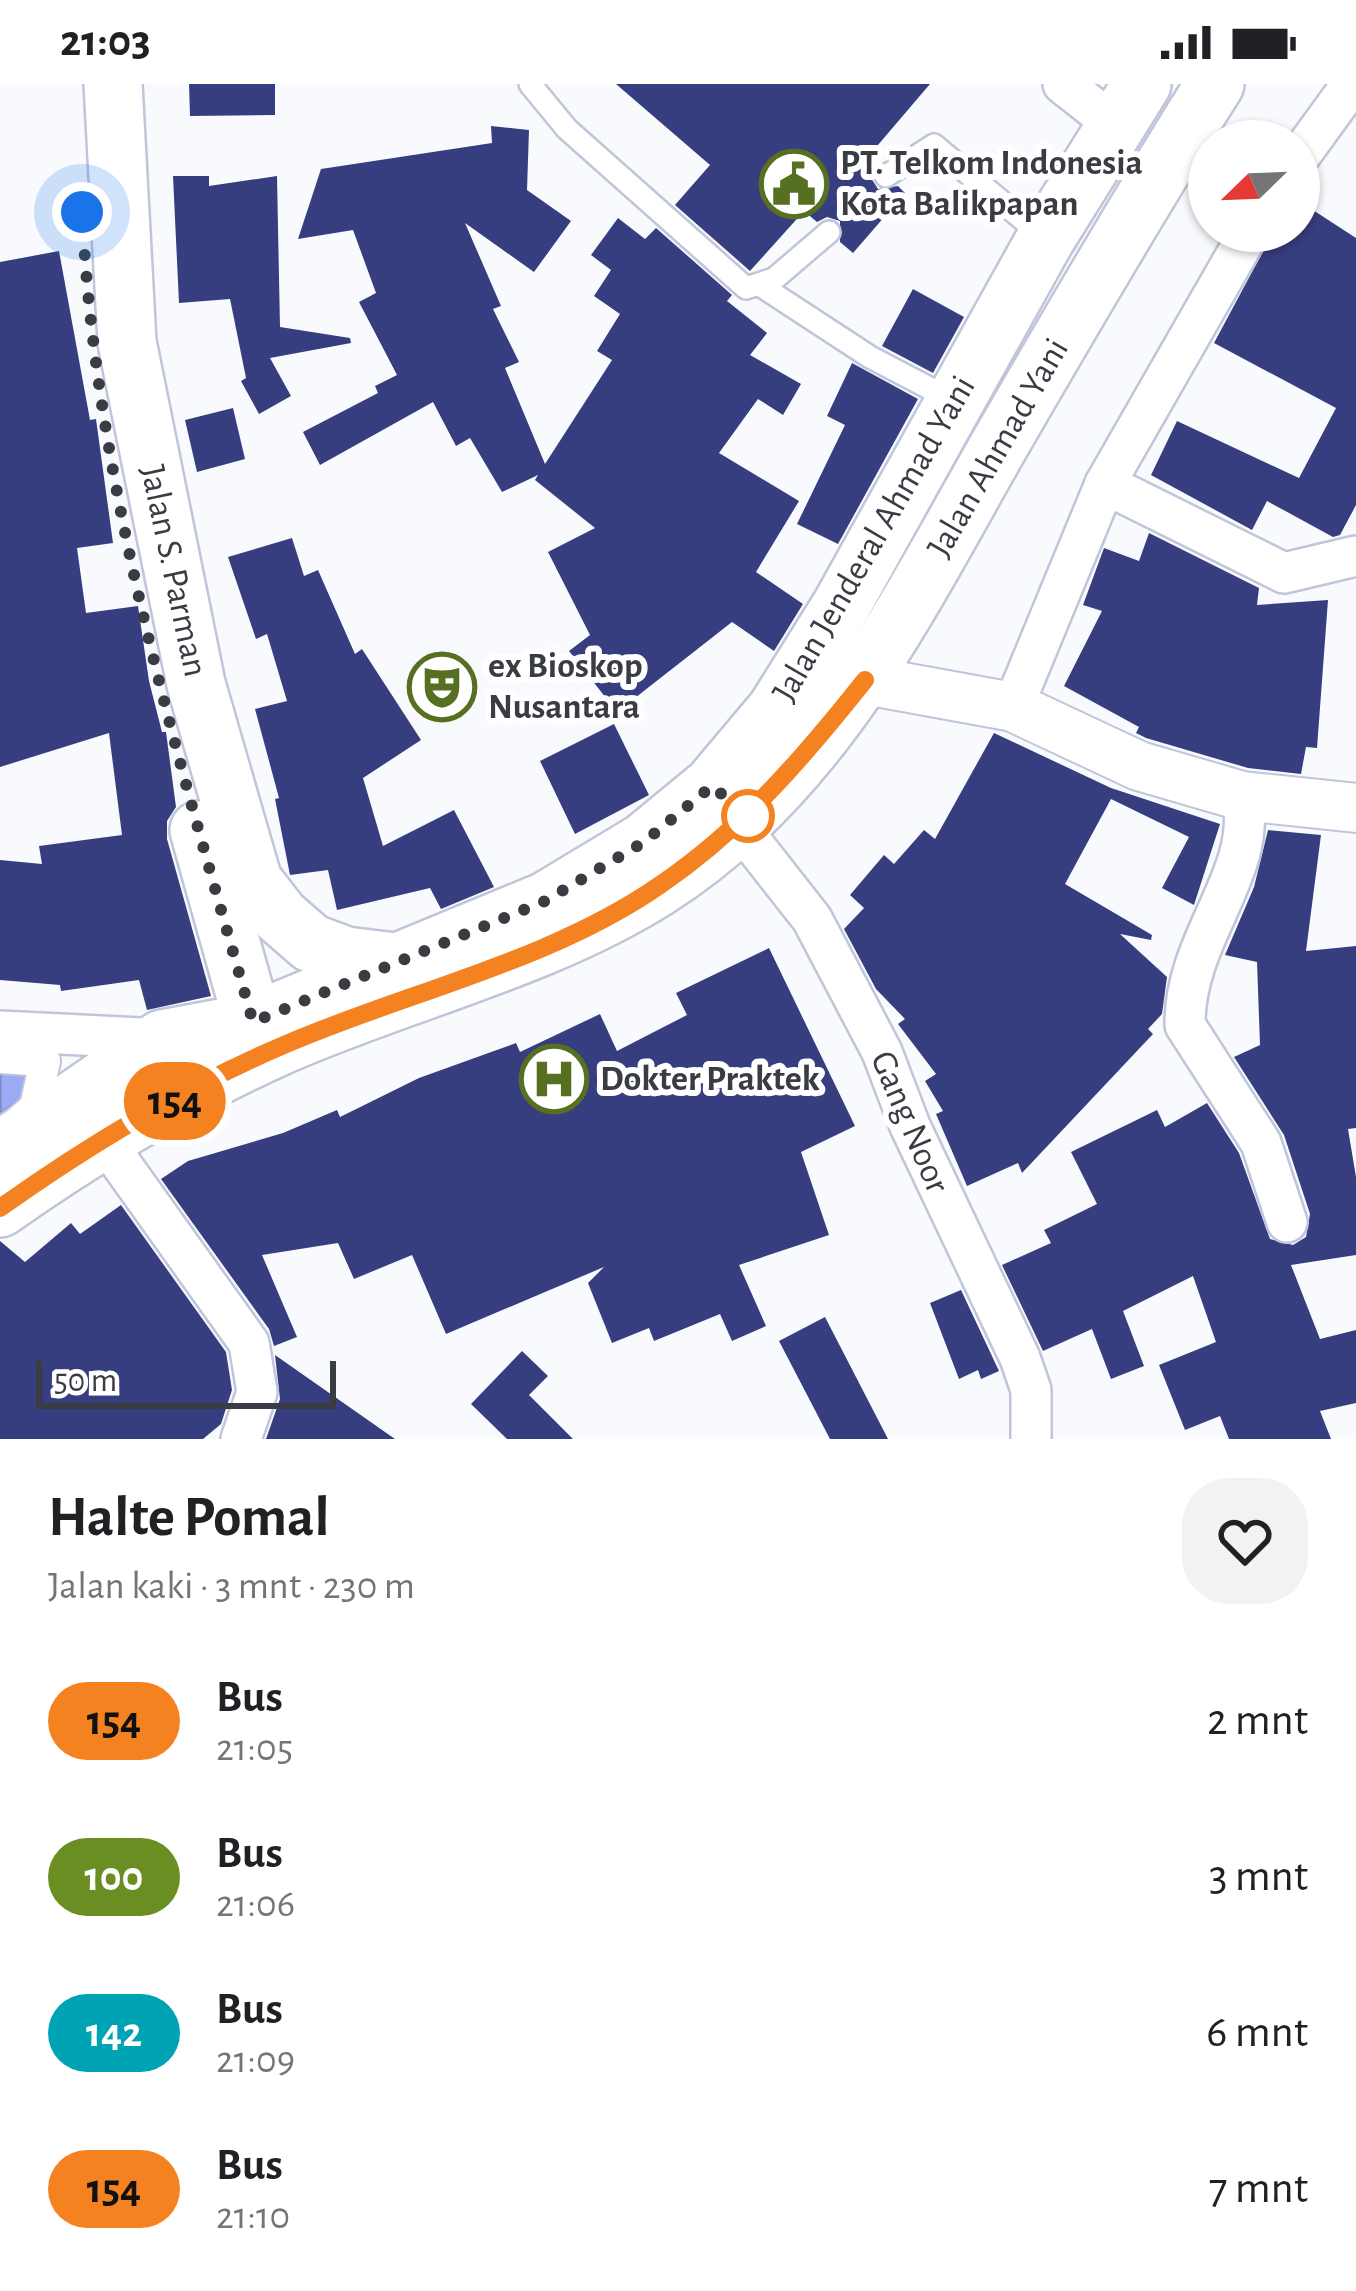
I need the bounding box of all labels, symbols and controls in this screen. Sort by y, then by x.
text: 21:03 [60,19,151,64]
north arrow [1188,120,1320,252]
map controls [1188,120,1320,252]
place label: PT. Telkom Indonesia Kota Balikpapan [840,145,1143,222]
public building icon: PT. Telkom Indonesia Kota Balikpapan [759,149,829,219]
your location [52,182,112,242]
street label: Jalan Ahmad Yani [921,332,1075,564]
street label: Jalan Jenderal Ahmad Yani [766,370,982,708]
street label: Jalan S. Parman [134,462,214,680]
place label: ex Bioskop Nusantara [488,648,643,725]
theatre icon: ex Bioskop Nusantara [407,652,477,722]
unlabelled marker [723,791,773,841]
hospital icon: Dokter Praktek [519,1044,589,1114]
street label: Gang Noor [864,1046,956,1198]
place label: Dokter Praktek [600,1061,820,1097]
line badge: 154 [106,1062,244,1140]
text: 154 [148,1080,202,1122]
scale bar [36,1355,336,1408]
text: 50 m [54,1365,117,1398]
button: heart [1182,1478,1308,1604]
text: Halte Pomal [48,1489,330,1546]
text: Jalan kaki · 3 mnt · 230 m [48,1567,415,1606]
text: Bus [216,1675,283,1720]
text: 2 mnt [1207,1698,1308,1743]
text: 154 [87,1700,141,1742]
text: 21:05 [216,1729,293,1768]
text: Bus [216,1831,283,1876]
text: 3 mnt [1209,1854,1308,1899]
text: 100 [85,1856,143,1898]
text: 21:06 [216,1885,295,1924]
text: Bus [216,1987,283,2032]
text: 6 mnt [1206,2010,1308,2055]
text: 142 [86,2012,142,2054]
text: 21:09 [216,2041,295,2080]
text: Bus [216,2143,283,2188]
text: 7 mnt [1209,2166,1308,2211]
text: 154 [87,2168,141,2210]
text: 21:10 [216,2197,290,2236]

